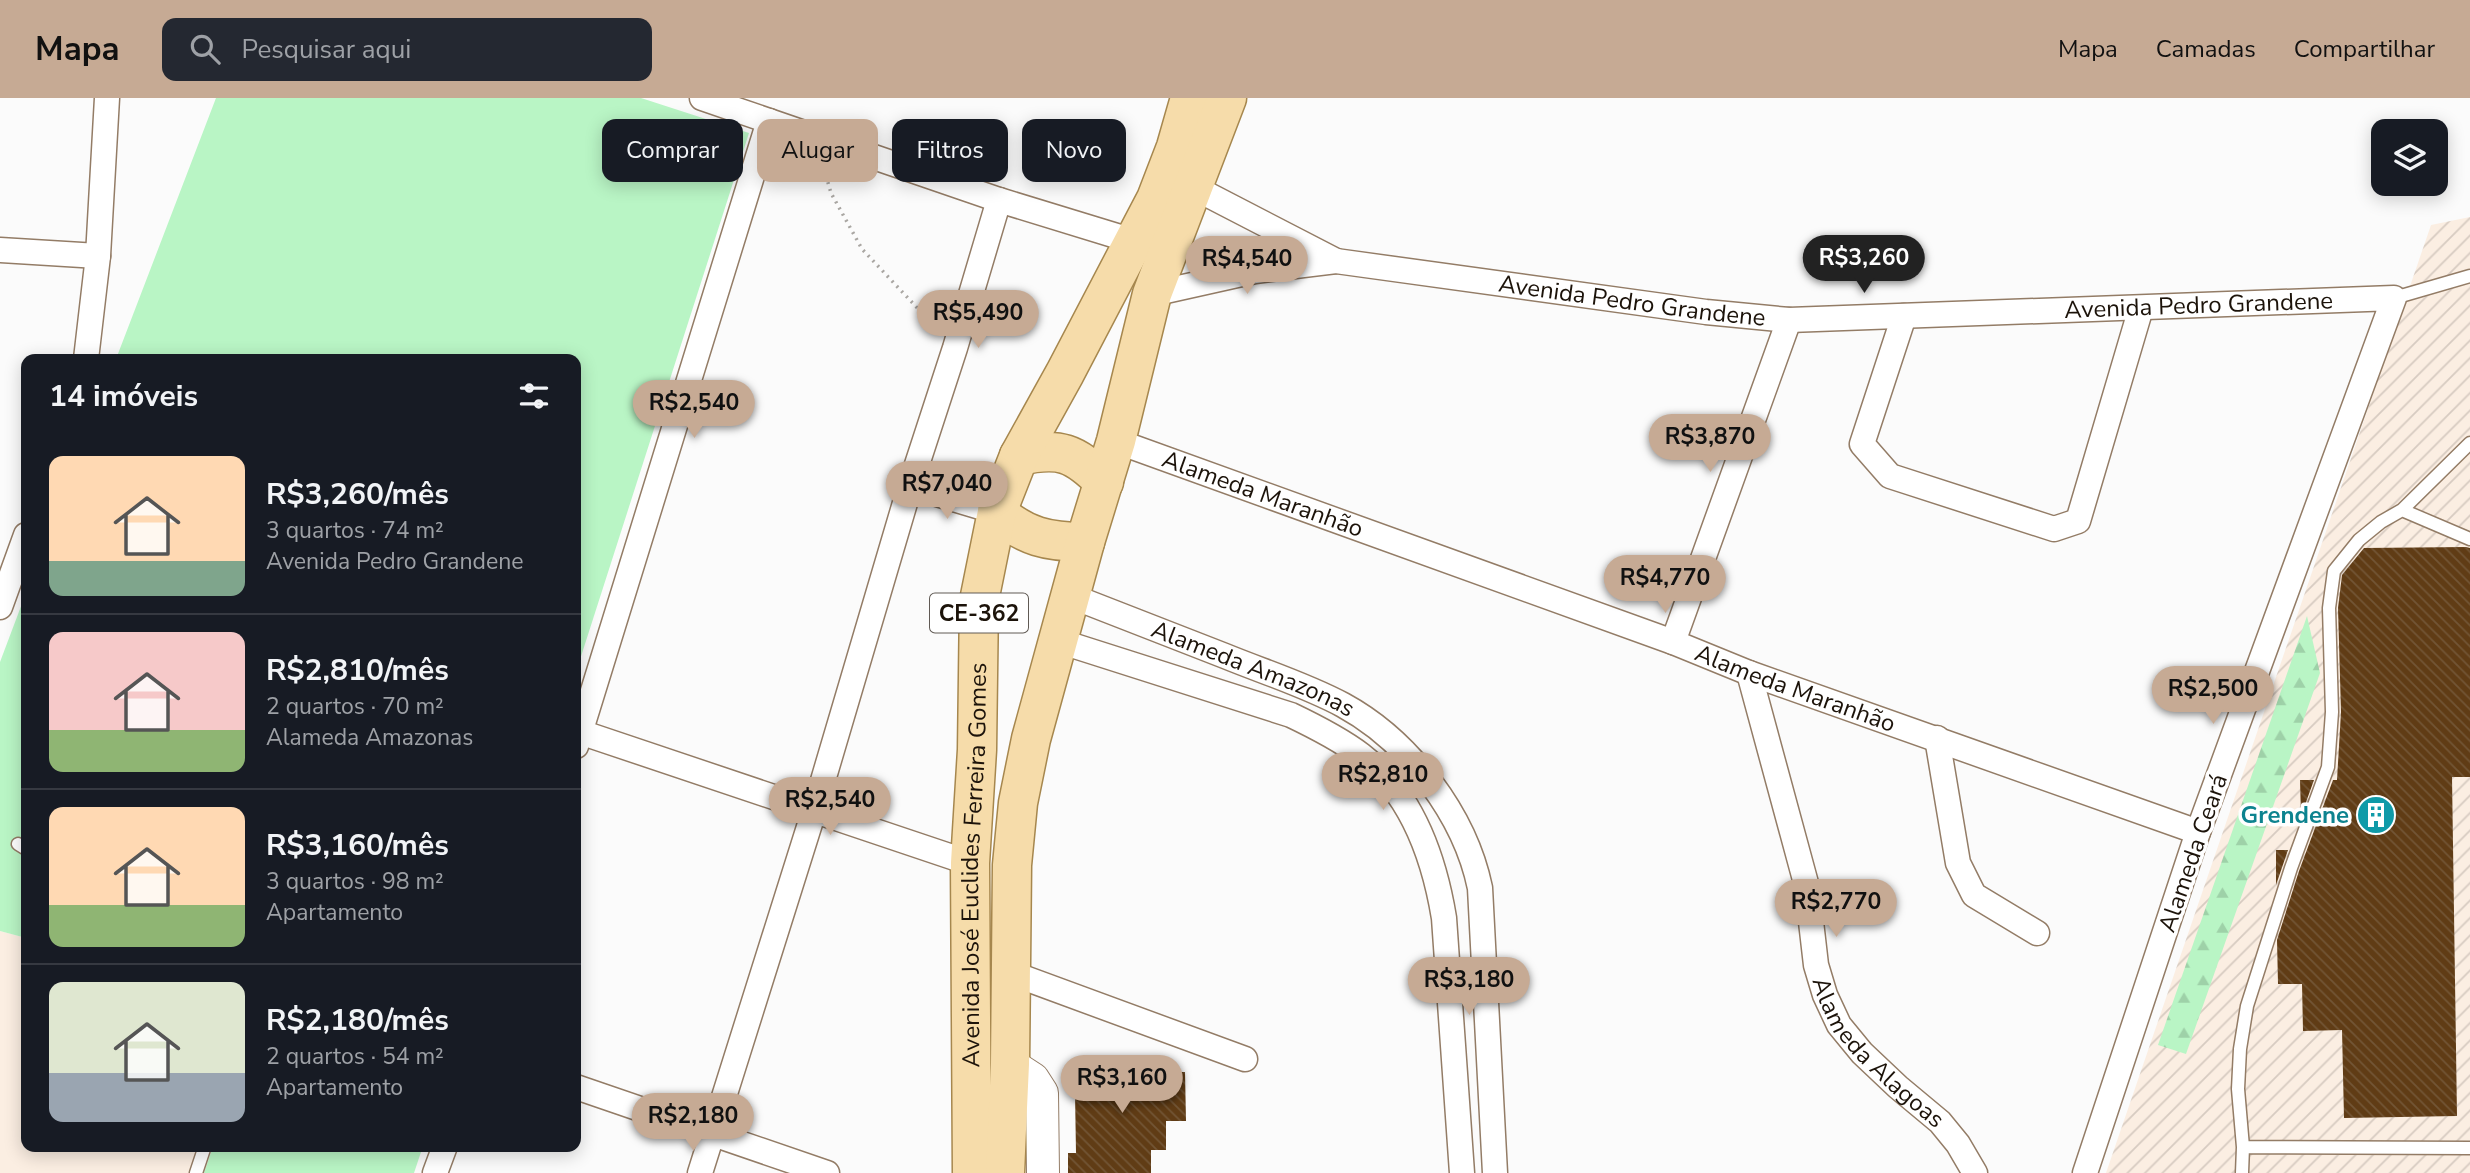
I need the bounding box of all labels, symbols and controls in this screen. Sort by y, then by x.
search box [162,18,652,81]
text: Mapa [35,27,120,72]
icon: search [186,30,224,68]
text: Pesquisar aqui [242,32,411,67]
text: Mapa [2058,33,2118,65]
text: Camadas [2156,33,2256,65]
text: Compartilhar [2294,33,2435,65]
chip: Comprar [602,119,743,182]
chip: Alugar [757,119,878,182]
chip: Filtros [892,119,1008,182]
chip: Novo [1022,119,1126,182]
map controls [2371,119,2448,196]
button: layers [2371,119,2448,196]
pin: R$4,540 [1182,236,1312,296]
pin: R$3,260 [1799,236,1929,295]
text: R$3,260 [1819,242,1909,273]
text: R$4,540 [1202,243,1292,274]
street label: Avenida Pedro Grandene [1497,268,1767,334]
street label: Avenida Pedro Grandene [2064,284,2334,326]
pin: R$5,490 [913,290,1043,350]
text: R$5,490 [933,297,1023,328]
text: 14 imóveis [49,376,198,417]
icon: filters [515,377,553,415]
pin: R$2,540 [629,380,759,440]
text: R$2,540 [649,387,739,418]
pin: R$3,870 [1645,414,1775,474]
text: R$3,870 [1665,421,1755,452]
street label: Alameda Maranhão [1158,443,1368,545]
pin: R$7,040 [882,462,1012,521]
text: R$7,040 [902,468,992,499]
text: R$3,260/mês [266,474,449,515]
icon: home [105,484,189,568]
text: 3 quartos · 74 m² [266,515,444,546]
text: Avenida Pedro Grandene [266,546,523,577]
pin: R$4,770 [1600,556,1730,615]
text: R$4,770 [1620,562,1710,593]
road number: CE-362 [930,593,1028,632]
street label: Alameda Amazonas [1147,613,1361,724]
street label: Alameda Maranhão [1690,637,1900,740]
text: R$2,810/mês [266,650,449,691]
icon: home [105,660,189,744]
street label: Avenida José Euclides Ferreira Gomes [954,662,994,1068]
pin: R$2,500 [2148,666,2278,726]
text: R$2,500 [2168,673,2258,704]
text: 2 quartos · 70 m² [266,691,444,722]
text: Alameda Amazonas [266,722,473,753]
pin: R$2,810 [1318,752,1448,812]
text: R$2,810 [1338,759,1428,790]
street label: Alameda Ceará [2151,770,2235,936]
pin: R$2,540 [765,778,895,837]
text: R$2,540 [785,784,875,815]
building icon: Grendene [2355,794,2397,836]
place label: Grendene [2241,799,2349,831]
text: R$3,160/mês [266,825,449,866]
icon: home [105,835,189,919]
text: 3 quartos · 98 m² [266,866,444,897]
pin: R$2,770 [1771,880,1901,939]
text: R$2,770 [1791,886,1881,917]
text: Apartamento [266,897,403,928]
pin: R$3,180 [1404,958,1534,1017]
text: R$3,180 [1424,964,1514,995]
street label: Alameda Alagoas [1805,973,1951,1135]
text: R$2,180/mês [266,1000,449,1041]
icon: home [105,1010,189,1094]
text: 2 quartos · 54 m² [266,1041,444,1072]
pin: R$3,160 [1057,1056,1187,1115]
text: R$3,160 [1077,1062,1167,1093]
text: Apartamento [266,1072,403,1103]
pin: R$2,180 [628,1094,758,1153]
text: R$2,180 [648,1100,738,1131]

